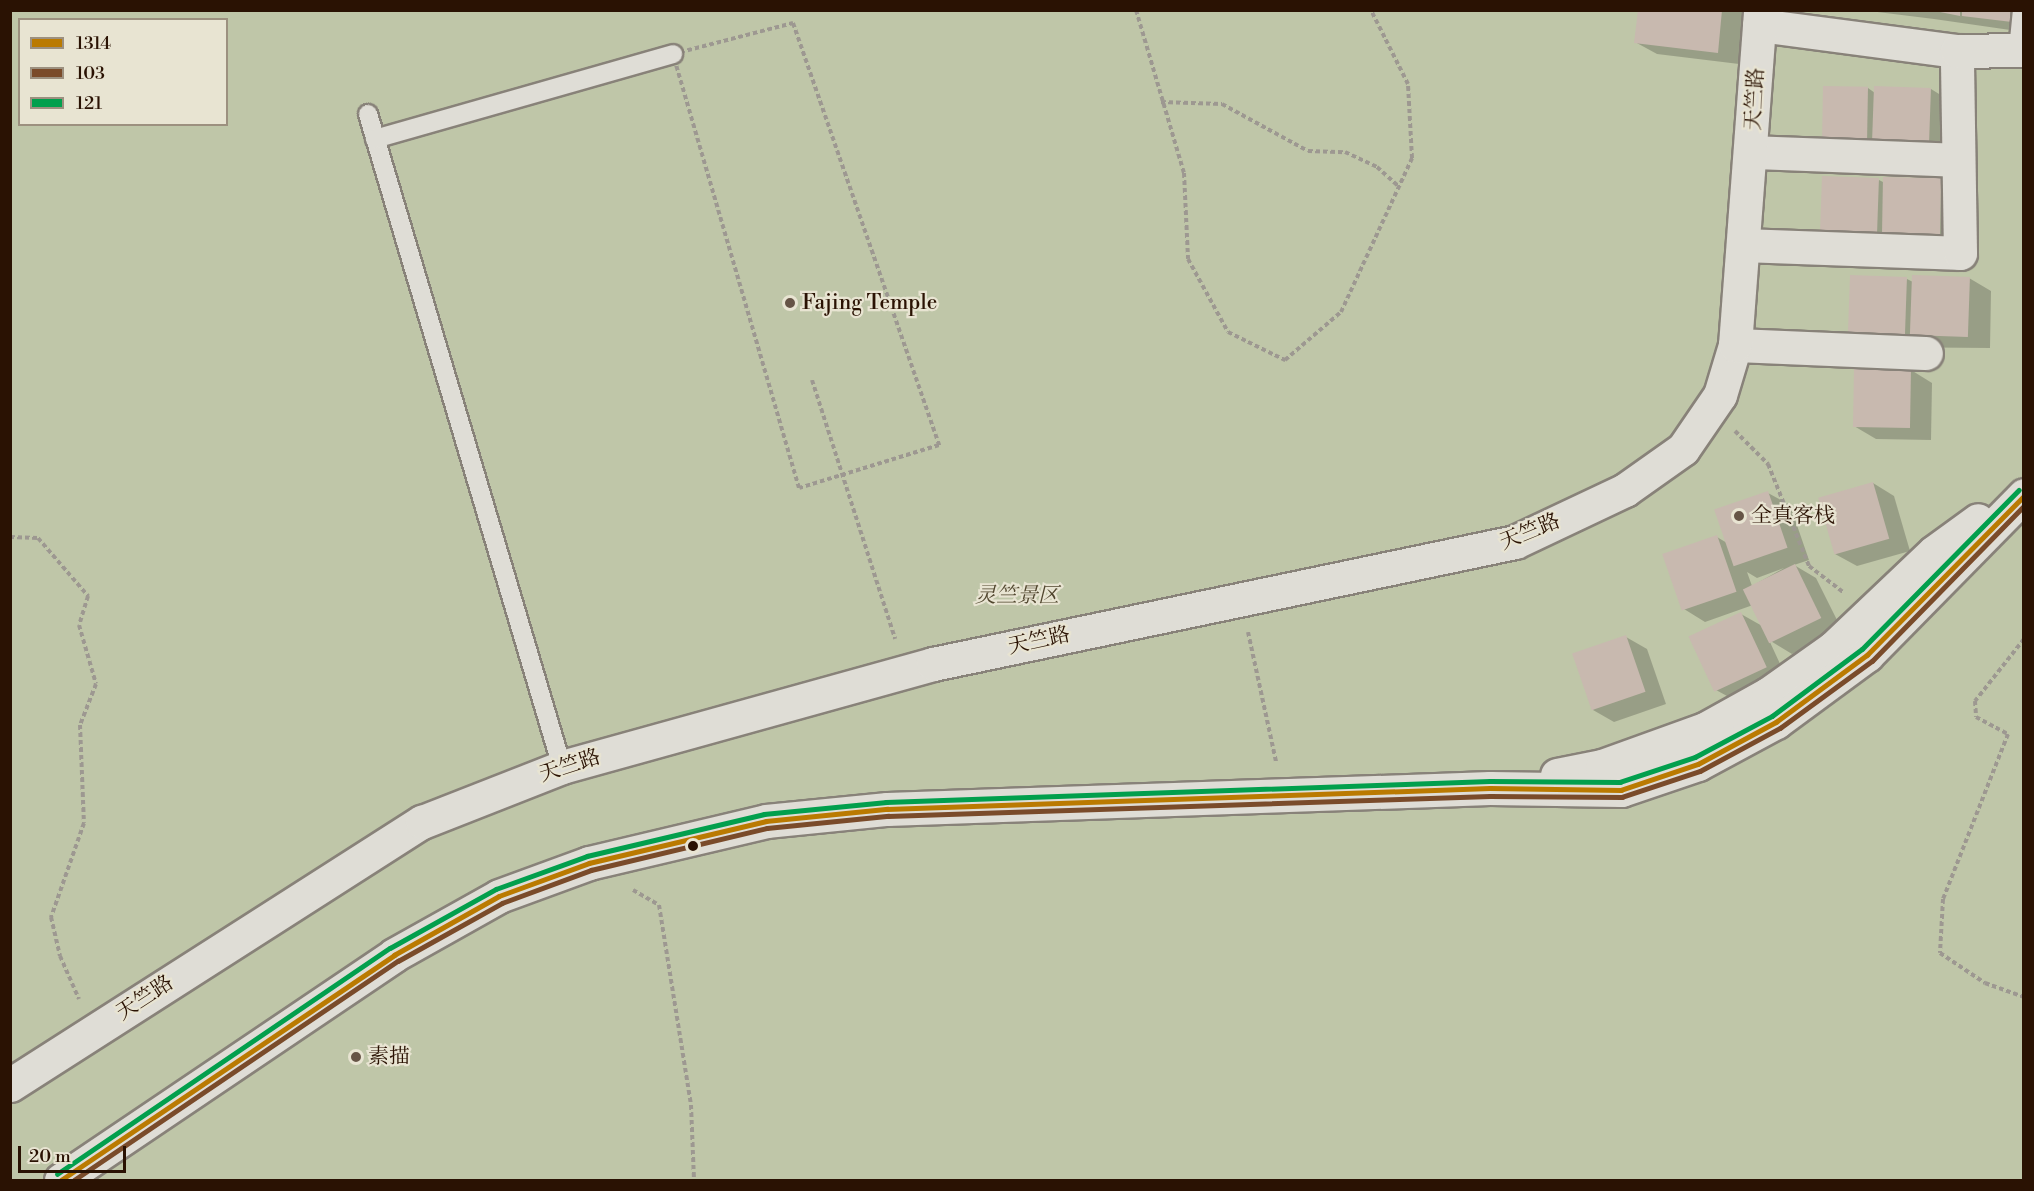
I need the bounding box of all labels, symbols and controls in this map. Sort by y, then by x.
legend [18,18,228,126]
text: 1314 [76,32,111,55]
text: 103 [76,62,105,85]
street label: 天竺路 [1741,67,1769,131]
text: 121 [76,92,102,115]
place label: Fajing Temple [802,290,937,316]
marker: Fajing Temple [783,296,797,310]
place label: 全真客栈 [1751,503,1835,529]
street label: 天竺路 [1496,509,1564,555]
marker: 全真客栈 [1732,509,1746,523]
park label: 灵竺景区 [975,583,1059,609]
street label: 天竺路 [1006,622,1072,660]
street label: 天竺路 [536,744,604,788]
unlabelled marker [687,840,699,852]
street label: 天竺路 [112,970,178,1026]
place label: 素描 [368,1044,410,1070]
marker: 素描 [349,1050,363,1064]
scale bar [21,1134,129,1172]
text: 20 m [29,1145,71,1168]

